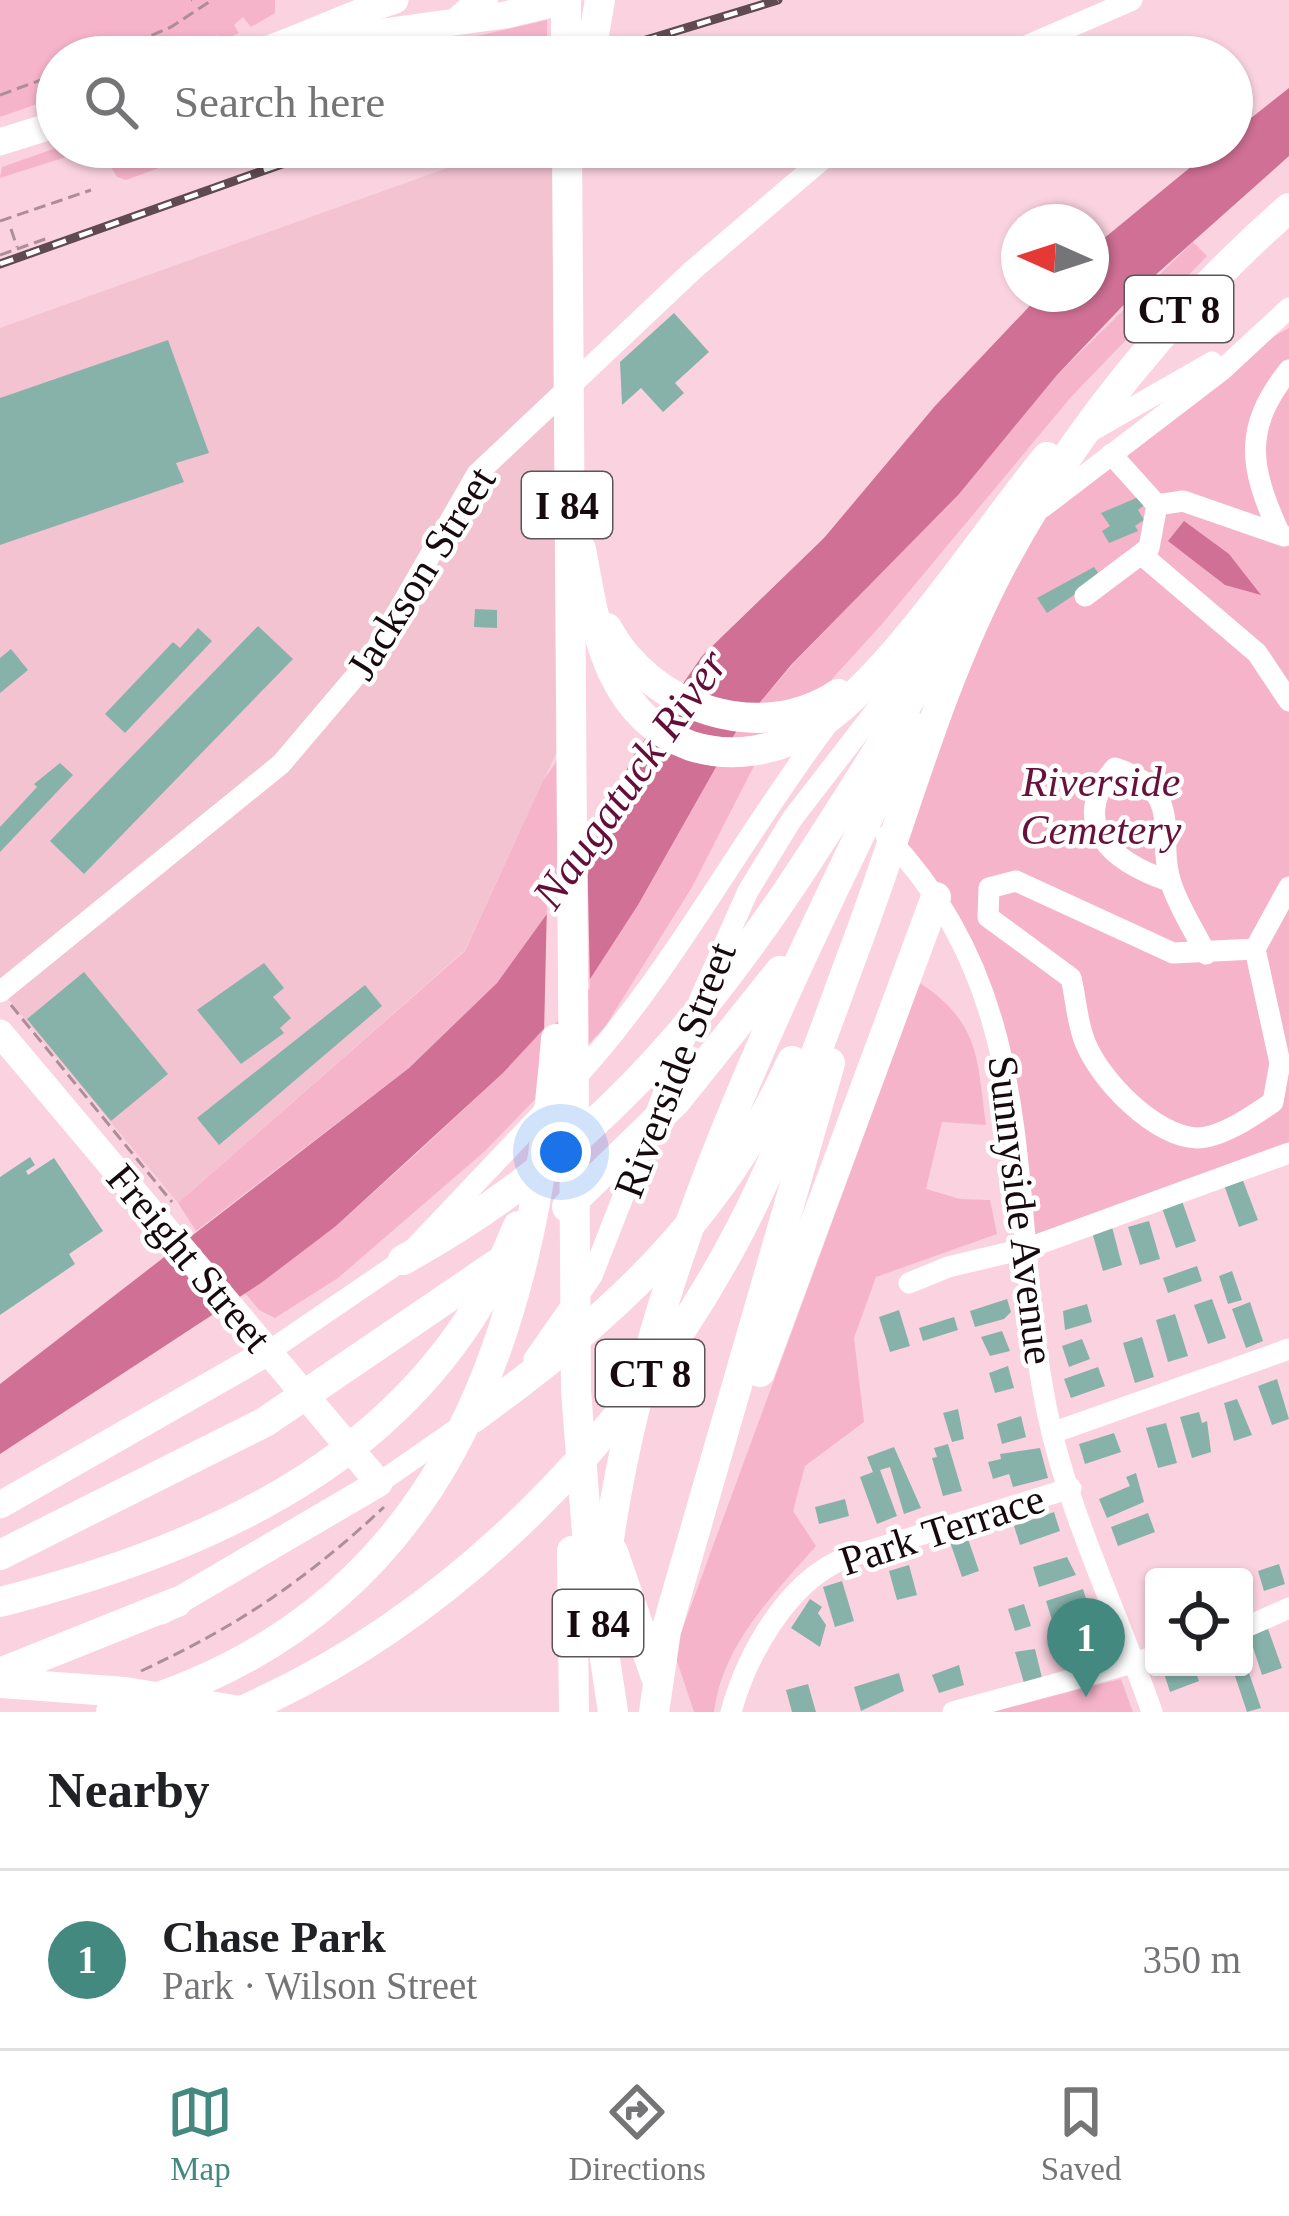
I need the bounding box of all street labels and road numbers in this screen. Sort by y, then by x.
road number: CT 8 [1125,276,1233,342]
street label: Jackson Street [338,458,505,688]
road number: I 84 [522,472,612,538]
street label: Riverside Street [605,936,745,1204]
street label: Sunnyside Avenue [979,1053,1063,1367]
street label: Freight Street [98,1155,281,1361]
road number: CT 8 [596,1340,704,1406]
street label: Park Terrace [834,1475,1050,1585]
road number: I 84 [553,1590,643,1656]

